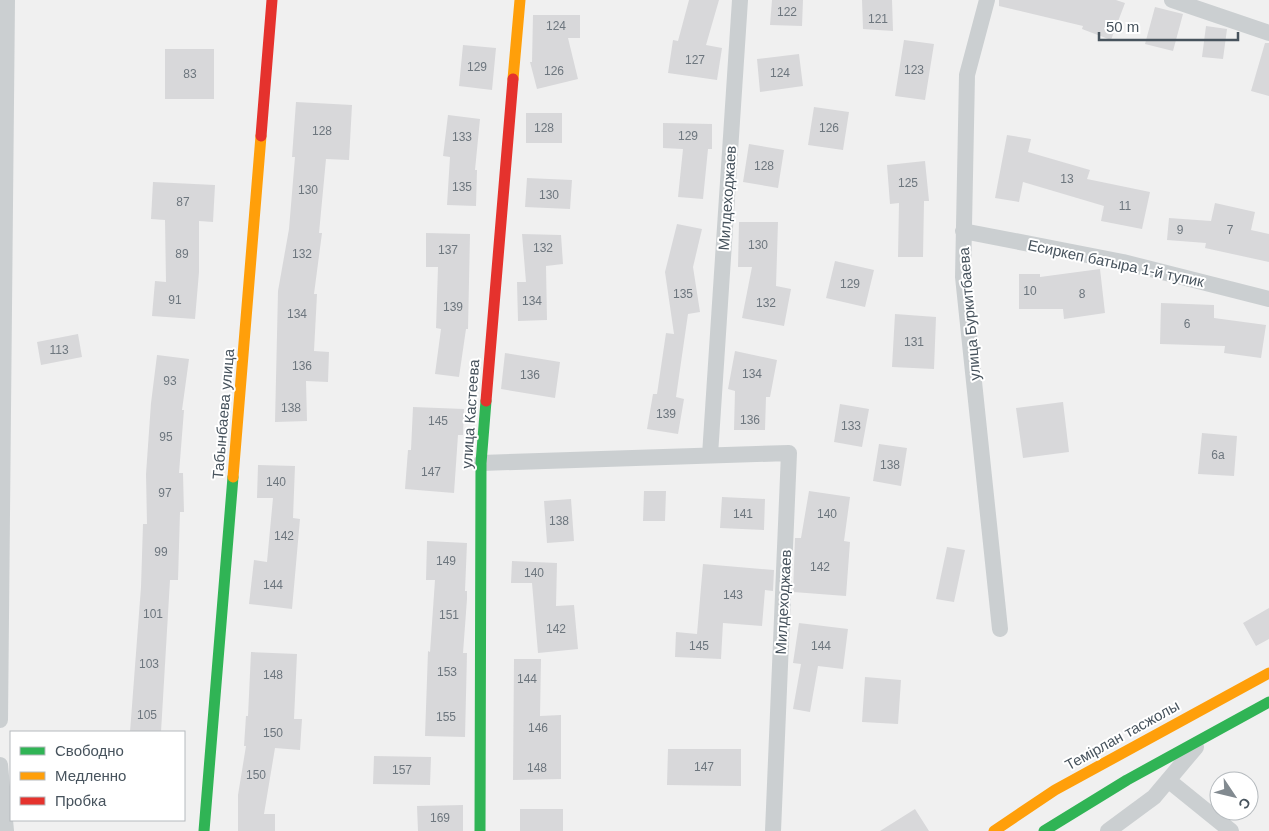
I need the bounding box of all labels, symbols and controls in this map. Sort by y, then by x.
house number: 122 [777,5,797,19]
scale bar [1099,10,1238,42]
house number: 121 [868,12,888,26]
text: 50 m [1106,18,1139,35]
house number: 124 [546,19,566,33]
house number: 127 [685,53,705,67]
house number: 129 [467,60,487,74]
house number: 123 [904,63,924,77]
house number: 126 [544,64,564,78]
house number: 124 [770,66,790,80]
house number: 83 [183,67,197,81]
house number: 128 [534,121,554,135]
house number: 126 [819,121,839,135]
house number: 128 [312,124,332,138]
house number: 129 [678,129,698,143]
house number: 133 [452,130,472,144]
street label: Милдеходжаев [715,145,739,251]
house number: 128 [754,159,774,173]
house number: 13 [1060,172,1074,186]
house number: 125 [898,176,918,190]
house number: 135 [452,180,472,194]
house number: 130 [298,183,318,197]
house number: 130 [539,188,559,202]
house number: 87 [176,195,190,209]
house number: 11 [1119,199,1132,213]
house number: 9 [1177,223,1184,237]
house number: 7 [1227,223,1234,237]
street label: Есиркеп батыра 1-й тупик [1026,236,1206,290]
house number: 130 [748,238,768,252]
house number: 132 [533,241,553,255]
house number: 137 [438,243,458,257]
street label: улица Буркитбаева [955,246,983,381]
house number: 89 [175,247,189,261]
house number: 132 [292,247,312,261]
house number: 129 [840,277,860,291]
house number: 10 [1023,284,1037,298]
house number: 135 [673,287,693,301]
house number: 8 [1079,287,1086,301]
house number: 91 [168,293,182,307]
house number: 134 [522,294,542,308]
house number: 132 [756,296,776,310]
house number: 139 [443,300,463,314]
house number: 134 [287,307,307,321]
house number: 6 [1184,317,1191,331]
house number: 131 [904,335,924,349]
house number: 113 [49,343,69,357]
street label: Табынбаева улица [209,347,237,480]
street label: улица Кастеева [458,358,482,469]
house number: 136 [292,359,312,373]
house number: 134 [742,367,762,381]
house number: 136 [520,368,540,382]
house number: 93 [163,374,177,388]
house number: 138 [281,401,301,415]
house number: 139 [656,407,676,421]
house number: 136 [740,413,760,427]
house number: 145 [428,414,448,428]
house number: 133 [841,419,861,433]
house number: 95 [159,430,173,444]
house number: 6а [1211,448,1225,462]
house number: 138 [880,458,900,472]
house number: 147 [421,465,441,479]
house number: 140 [266,475,286,489]
house number: 97 [158,486,172,500]
house number: 141 [733,507,753,521]
house number: 140 [817,507,837,521]
house number: 138 [549,514,569,528]
house number: 142 [274,529,294,543]
house number: 99 [154,545,168,559]
street label: Милдеходжаев [772,549,794,655]
house number: 149 [436,554,456,568]
house number: 142 [810,560,830,574]
house number: 140 [524,566,544,580]
house number: 144 [263,578,283,592]
house number: 143 [723,588,743,602]
house number: 101 [143,607,163,621]
house number: 151 [439,608,459,622]
house number: 142 [546,622,566,636]
house number: 145 [689,639,709,653]
house number: 144 [811,639,831,653]
house number: 103 [139,657,159,671]
house number: 153 [437,665,457,679]
house number: 148 [263,668,283,682]
house number: 144 [517,672,537,686]
street label: Темірлан тасжолы [1062,697,1182,773]
house number: 105 [137,708,157,722]
house number: 155 [436,710,456,724]
house number: 146 [528,721,548,735]
house number: 150 [263,726,283,740]
legend [10,731,185,821]
text: Свободно [55,742,124,759]
house number: 147 [694,760,714,774]
house number: 148 [527,761,547,775]
house number: 157 [392,763,412,777]
text: Медленно [55,767,126,784]
house number: 150 [246,768,266,782]
north arrow [1209,771,1259,821]
text: Пробка [55,792,107,809]
text: С [1235,795,1254,812]
house number: 169 [430,811,450,825]

